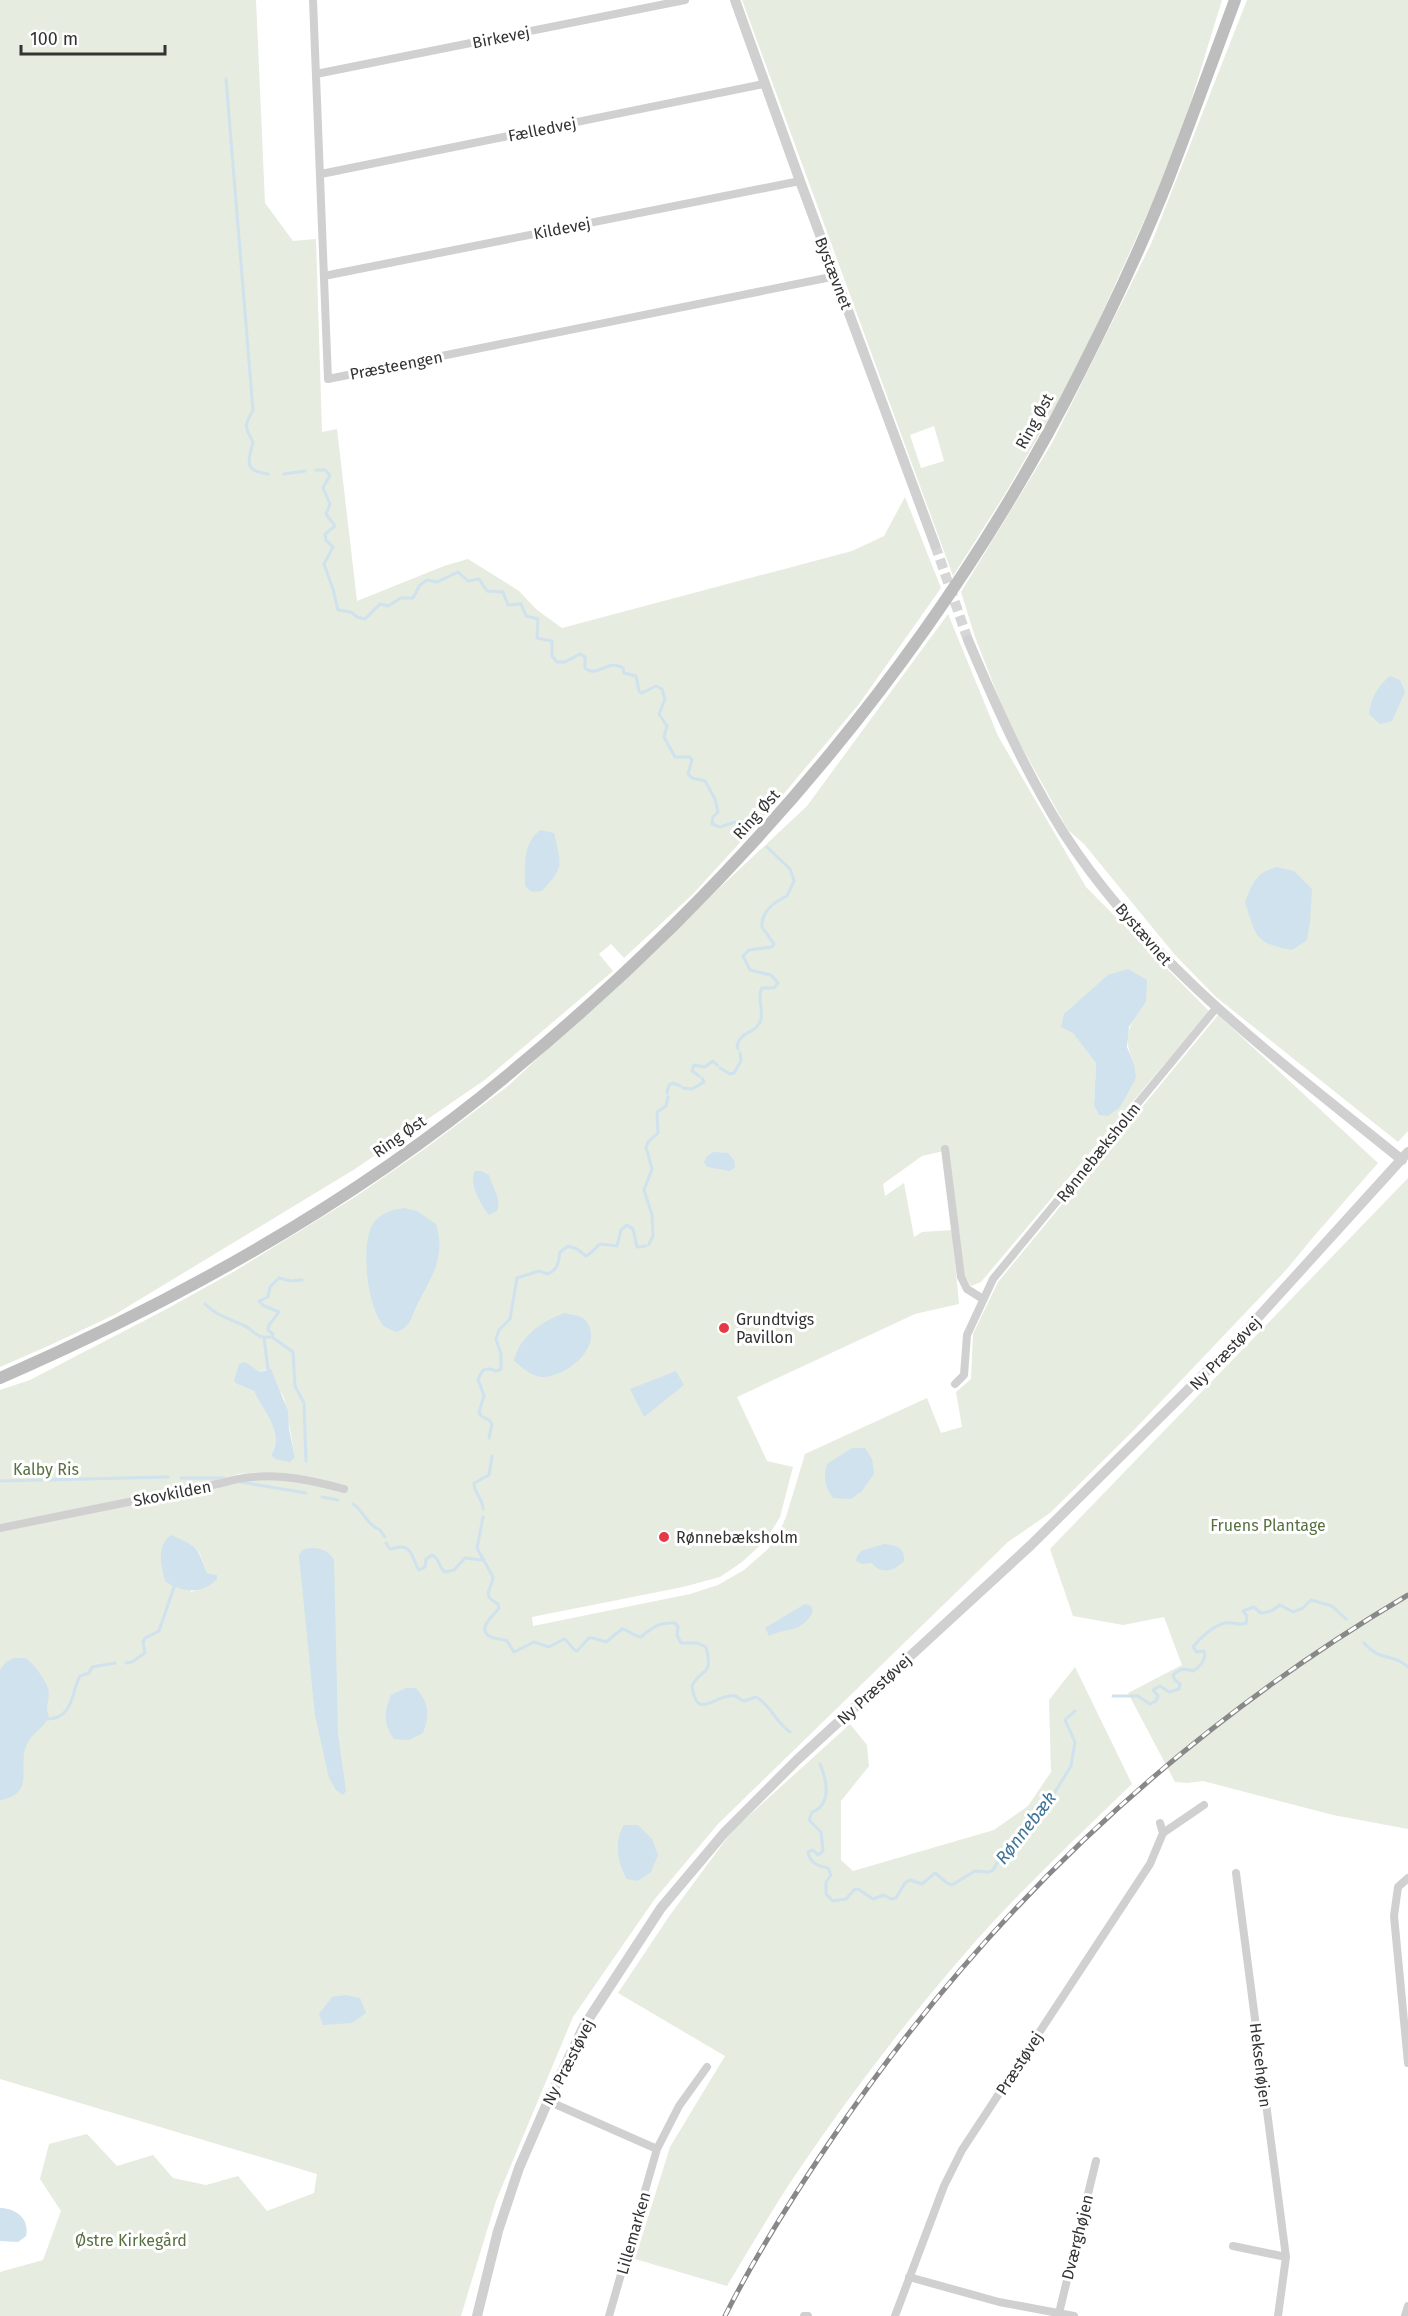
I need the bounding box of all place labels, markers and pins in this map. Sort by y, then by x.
place label: Grundtvigs Pavillon [736,1310,814,1347]
marker: Grundtvigs Pavillon [717,1321,731,1335]
place label: Rønnebæksholm [676,1528,798,1547]
marker: Rønnebæksholm [657,1530,671,1544]

